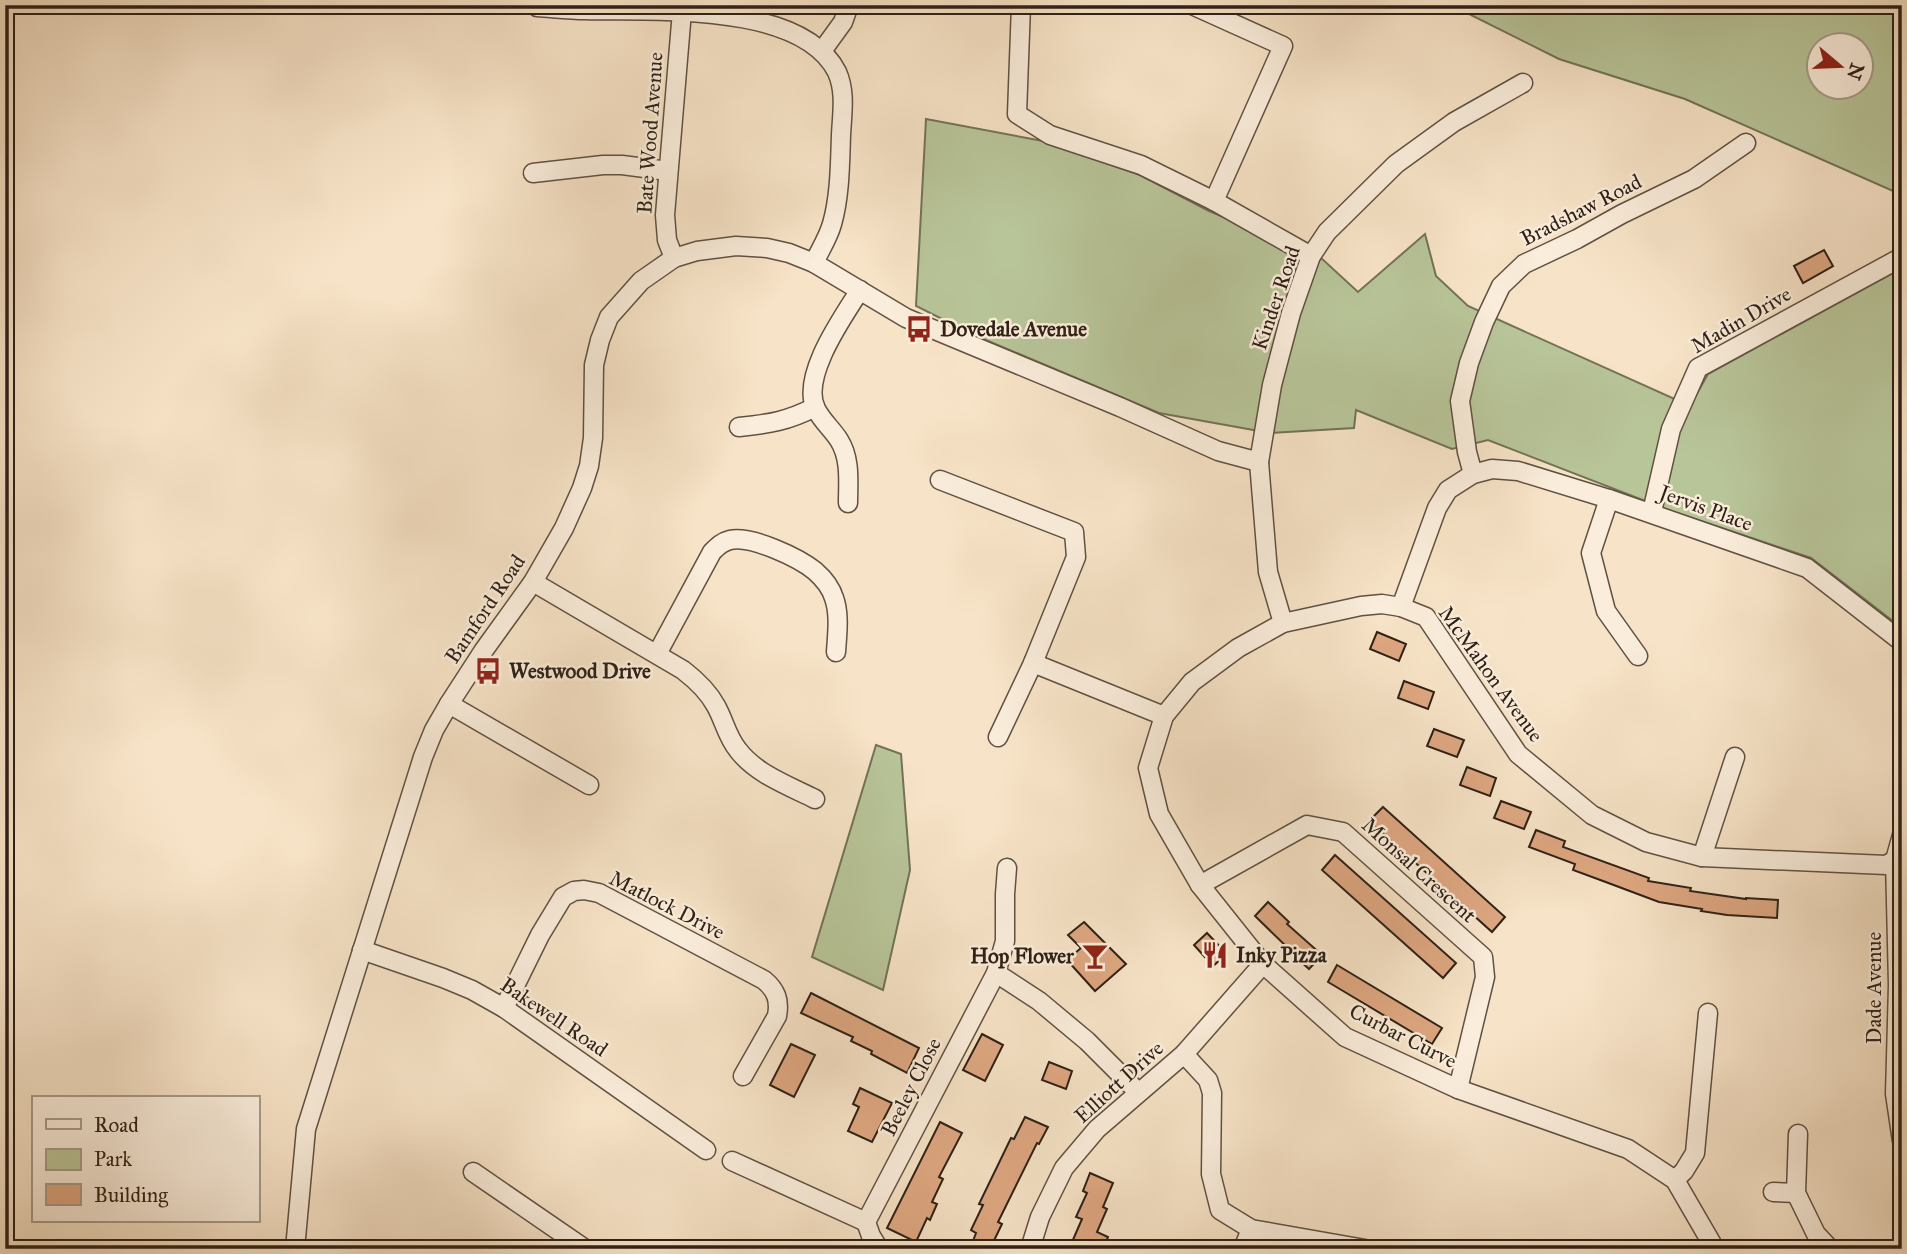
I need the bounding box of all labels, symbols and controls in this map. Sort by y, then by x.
north arrow [1806,32,1876,102]
street label: Bate Wood Avenue [631,51,669,215]
text: N [1842,60,1869,83]
street label: Bradshaw Road [1516,168,1646,252]
street label: Kinder Road [1246,242,1306,354]
street label: Madin Drive [1686,281,1796,359]
bus stop icon: Dovedale Avenue [904,314,934,344]
place label: Dovedale Avenue [940,316,1087,342]
street label: Jervis Place [1654,478,1756,537]
street label: Bamford Road [439,549,531,668]
street label: McMahon Avenue [1433,601,1549,747]
bus stop icon: Westwood Drive [473,656,503,686]
place label: Westwood Drive [509,658,651,684]
street label: Monsal Crescent [1356,812,1482,929]
street label: Matlock Drive [605,865,729,945]
street label: Dade Avenue [1861,932,1887,1044]
restaurant icon: Inky Pizza [1200,940,1230,970]
bar icon: Hop Flower [1080,941,1110,971]
place label: Inky Pizza [1236,942,1328,968]
place label: Hop Flower [970,943,1075,969]
street label: Bakewell Road [495,972,613,1063]
street label: Curbar Curve [1345,998,1461,1074]
street label: Beeley Close [875,1033,947,1141]
street label: Elliott Drive [1069,1035,1169,1129]
legend [32,1096,259,1222]
text: Road [94,1112,139,1138]
text: Park [94,1146,132,1172]
text: Building [94,1182,168,1208]

